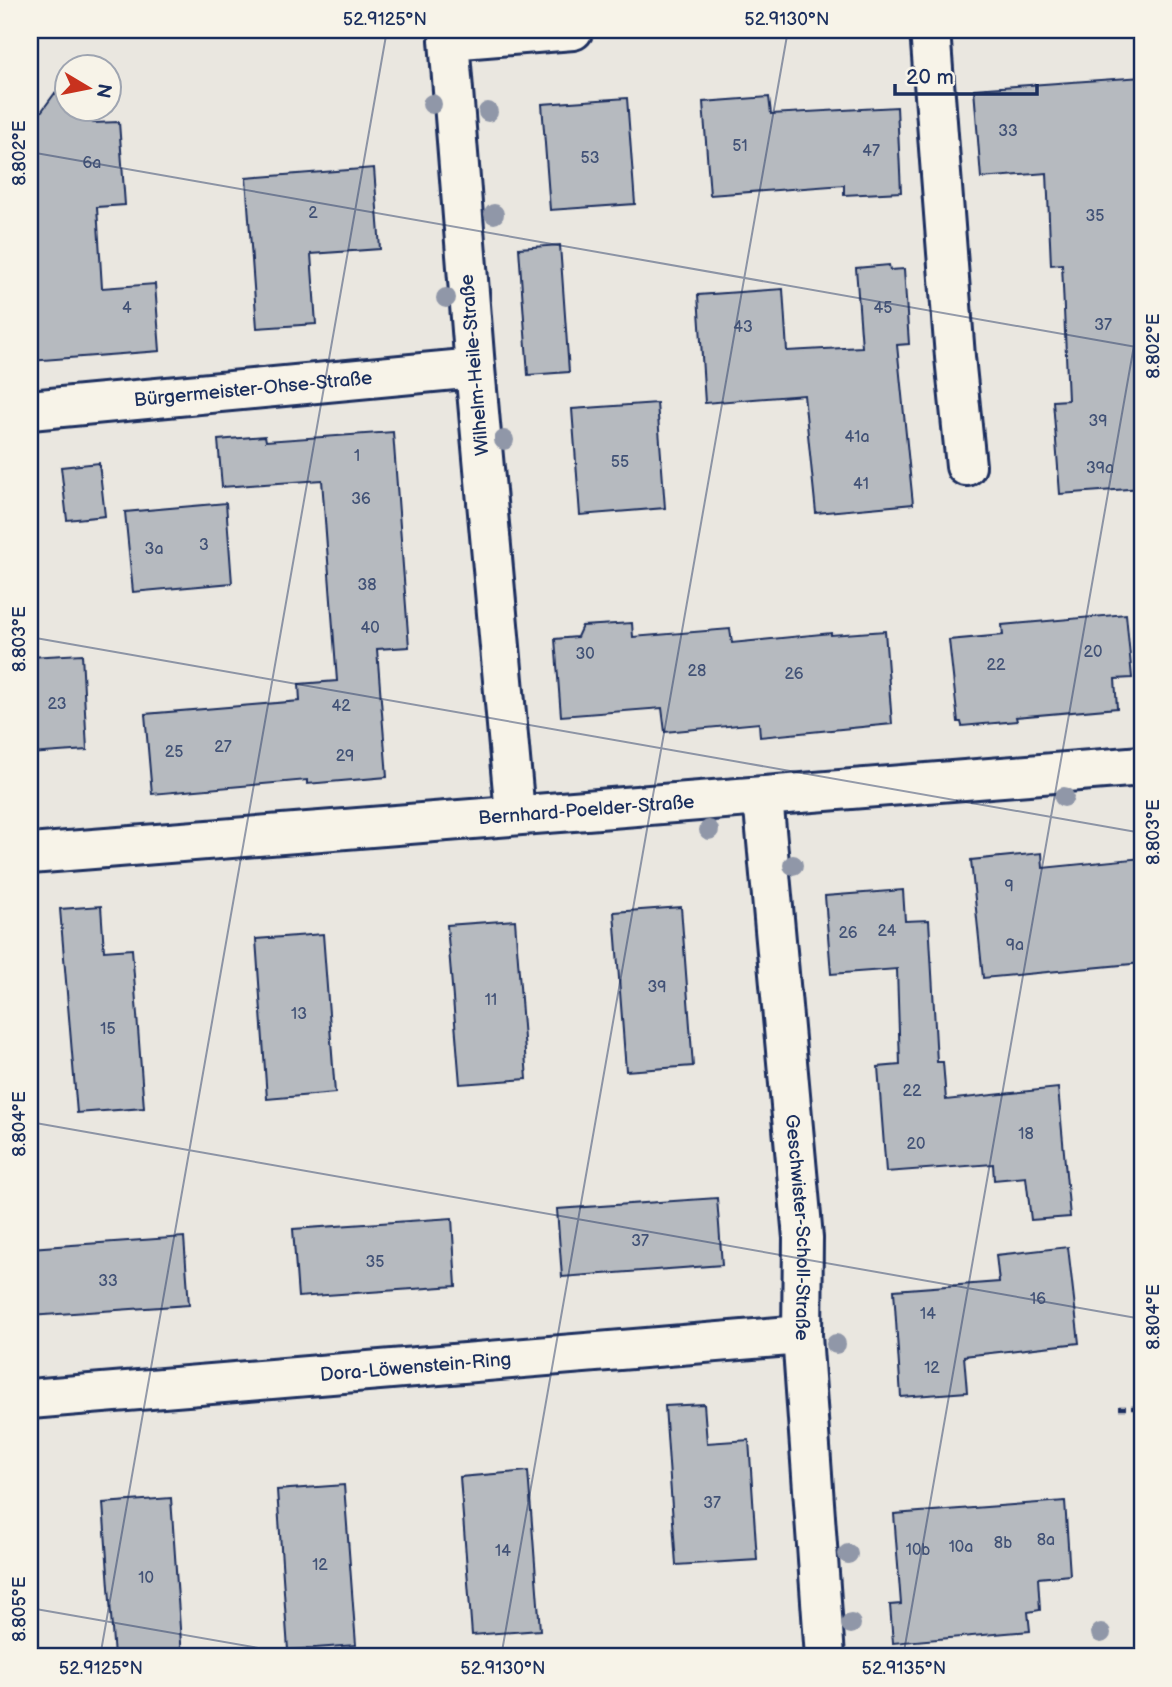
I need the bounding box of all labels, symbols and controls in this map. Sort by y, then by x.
text: 52.9125°N [343,9,427,30]
text: 52.9130°N [744,9,830,30]
north arrow [52,52,122,122]
scale bar [895,52,1037,96]
text: 20 m [906,65,954,90]
text: N [91,82,116,100]
text: 8.802°E [9,120,30,186]
house number: 33 [998,122,1018,141]
house number: 51 [732,137,748,156]
house number: 47 [862,142,880,161]
house number: 53 [580,149,600,168]
house number: 6a [83,154,101,173]
house number: 2 [308,204,318,223]
house number: 35 [1085,207,1105,226]
street label: Wilhelm-Heile-Straße [456,273,494,457]
house number: 4 [122,299,132,318]
house number: 45 [874,299,892,318]
text: 8.802°E [1143,313,1164,379]
house number: 37 [1094,316,1112,335]
house number: 43 [733,318,753,337]
street label: Bürgermeister-Ohse-Straße [133,366,373,412]
house number: 39 [1088,412,1108,431]
house number: 41a [844,428,870,447]
house number: 1 [354,447,360,466]
house number: 55 [611,453,629,472]
house number: 39a [1086,459,1114,478]
house number: 41 [853,475,869,494]
house number: 36 [351,490,371,509]
house number: 3 [199,536,209,555]
house number: 3a [145,540,163,559]
house number: 38 [357,576,377,595]
text: 8.803°E [9,606,30,672]
house number: 40 [360,619,380,638]
house number: 20 [1084,643,1102,662]
house number: 30 [575,645,595,664]
house number: 22 [987,656,1006,675]
house number: 28 [688,662,706,681]
house number: 26 [784,665,804,684]
house number: 23 [48,695,67,714]
house number: 42 [331,697,351,716]
house number: 27 [214,738,232,757]
house number: 25 [165,743,183,762]
house number: 29 [336,747,354,766]
street label: Bernhard-Poelder-Straße [477,790,695,830]
text: 8.803°E [1143,799,1164,865]
house number: 9 [1004,877,1014,896]
house number: 24 [878,922,897,941]
house number: 26 [838,924,858,943]
house number: 9a [1006,936,1024,955]
house number: 39 [647,978,667,997]
house number: 11 [485,991,497,1010]
house number: 13 [291,1005,307,1024]
house number: 15 [100,1020,116,1039]
house number: 22 [903,1082,922,1101]
text: 8.804°E [9,1091,30,1157]
street label: Geschwister-Scholl-Straße [780,1113,815,1341]
house number: 18 [1018,1125,1034,1144]
house number: 20 [907,1135,925,1154]
house number: 37 [631,1232,649,1251]
house number: 35 [365,1253,385,1272]
house number: 33 [98,1272,118,1291]
text: 8.804°E [1143,1284,1164,1350]
house number: 16 [1030,1290,1046,1309]
house number: 14 [920,1305,936,1324]
street label: Dora-Löwenstein-Ring [319,1348,512,1386]
house number: 12 [924,1359,940,1378]
house number: 37 [703,1494,721,1513]
house number: 8a [1037,1531,1055,1550]
house number: 8b [994,1534,1012,1553]
house number: 10a [949,1538,973,1557]
house number: 10b [906,1541,930,1560]
house number: 14 [495,1542,511,1561]
house number: 12 [312,1556,328,1575]
house number: 10 [138,1569,154,1588]
text: 8.805°E [9,1576,30,1642]
text: 52.9125°N [59,1658,143,1679]
text: 52.9130°N [460,1658,546,1679]
text: 52.9135°N [862,1658,946,1679]

